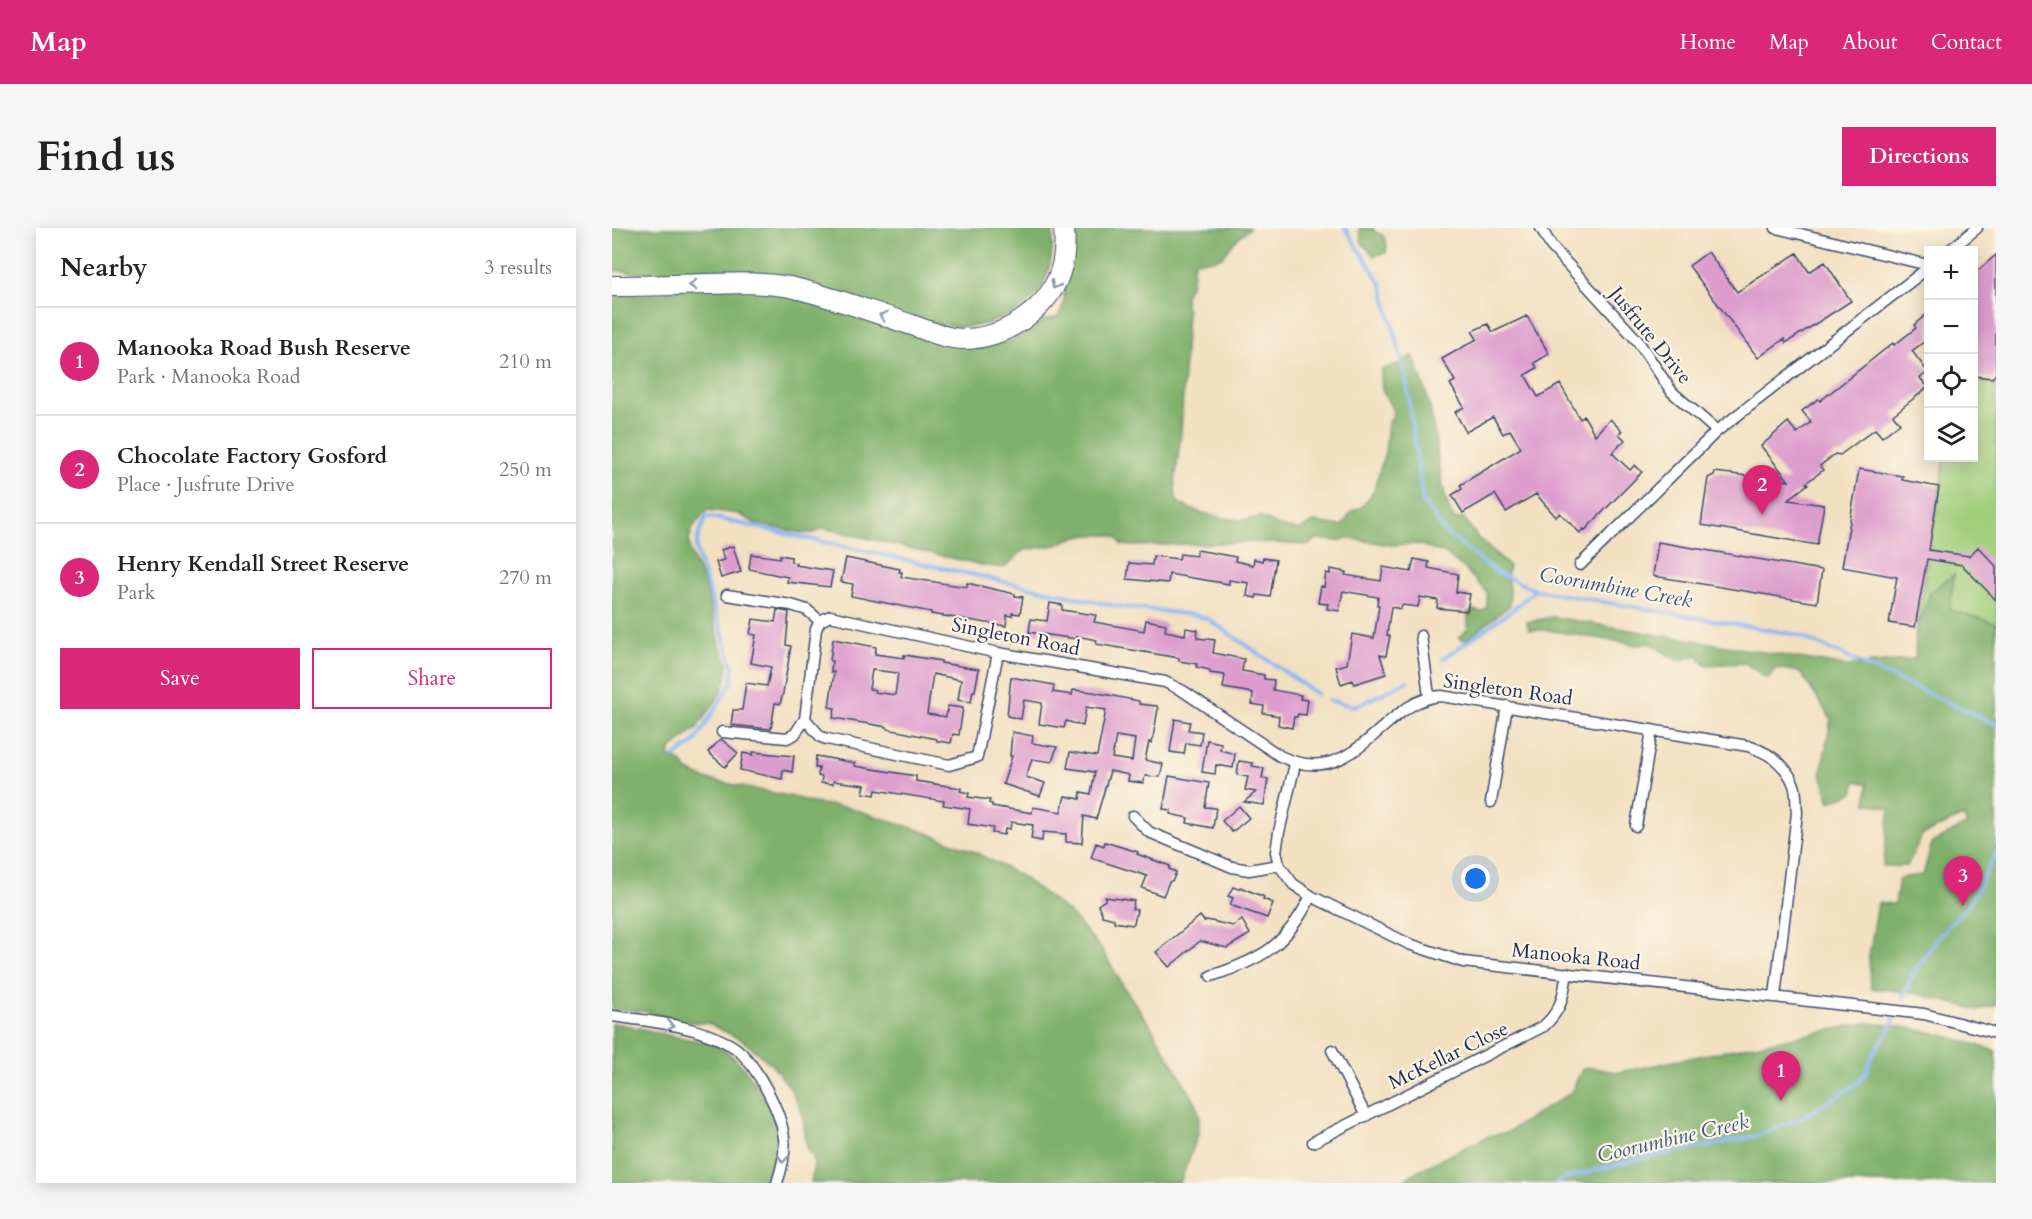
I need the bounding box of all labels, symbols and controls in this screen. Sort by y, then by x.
text: Map [30,23,87,61]
text: Home [1680,28,1736,57]
text: Map [1769,28,1809,57]
text: About [1842,28,1898,57]
text: Contact [1931,28,2002,57]
button: Directions [1842,127,1996,186]
text: Find us [36,128,176,185]
map controls [1924,246,1978,462]
button: + [1924,246,1978,300]
text: Nearby [60,250,148,285]
text: 3 results [484,254,552,281]
one-way arrow [689,278,698,291]
one-way arrow [1051,278,1062,289]
street label: Jusfrute Drive [1601,279,1698,390]
button: − [1924,300,1978,354]
one-way arrow [878,311,889,323]
text: Manooka Road Bush Reserve [117,333,411,363]
text: 1 [74,348,85,375]
text: 210 m [499,348,552,375]
button: locate [1924,354,1978,408]
text: Park · Manooka Road [117,363,300,390]
button: layers [1924,408,1978,462]
text: Chocolate Factory Gosford [117,441,387,471]
text: 2 [74,456,85,483]
text: 250 m [499,456,552,483]
pin: 2 [1742,466,1782,515]
text: Place · Jusfrute Drive [117,471,295,498]
text: Henry Kendall Street Reserve [117,549,409,579]
water label: Coorumbine Creek [1537,560,1695,615]
text: 3 [74,564,85,591]
text: 270 m [499,564,552,591]
text: Park [117,579,155,606]
street label: Singleton Road [949,611,1083,662]
button: Save [60,648,300,709]
button: Share [312,648,552,709]
street label: Singleton Road [1442,667,1575,712]
pin: 3 [1944,856,1982,906]
your location [1461,864,1490,893]
street label: Manooka Road [1510,936,1642,977]
street label: McKellar Close [1384,1015,1513,1096]
one-way arrow [664,1018,674,1031]
pin: 1 [1762,1052,1800,1101]
water label: Coorumbine Creek [1594,1107,1752,1170]
one-way arrow [777,1154,790,1164]

